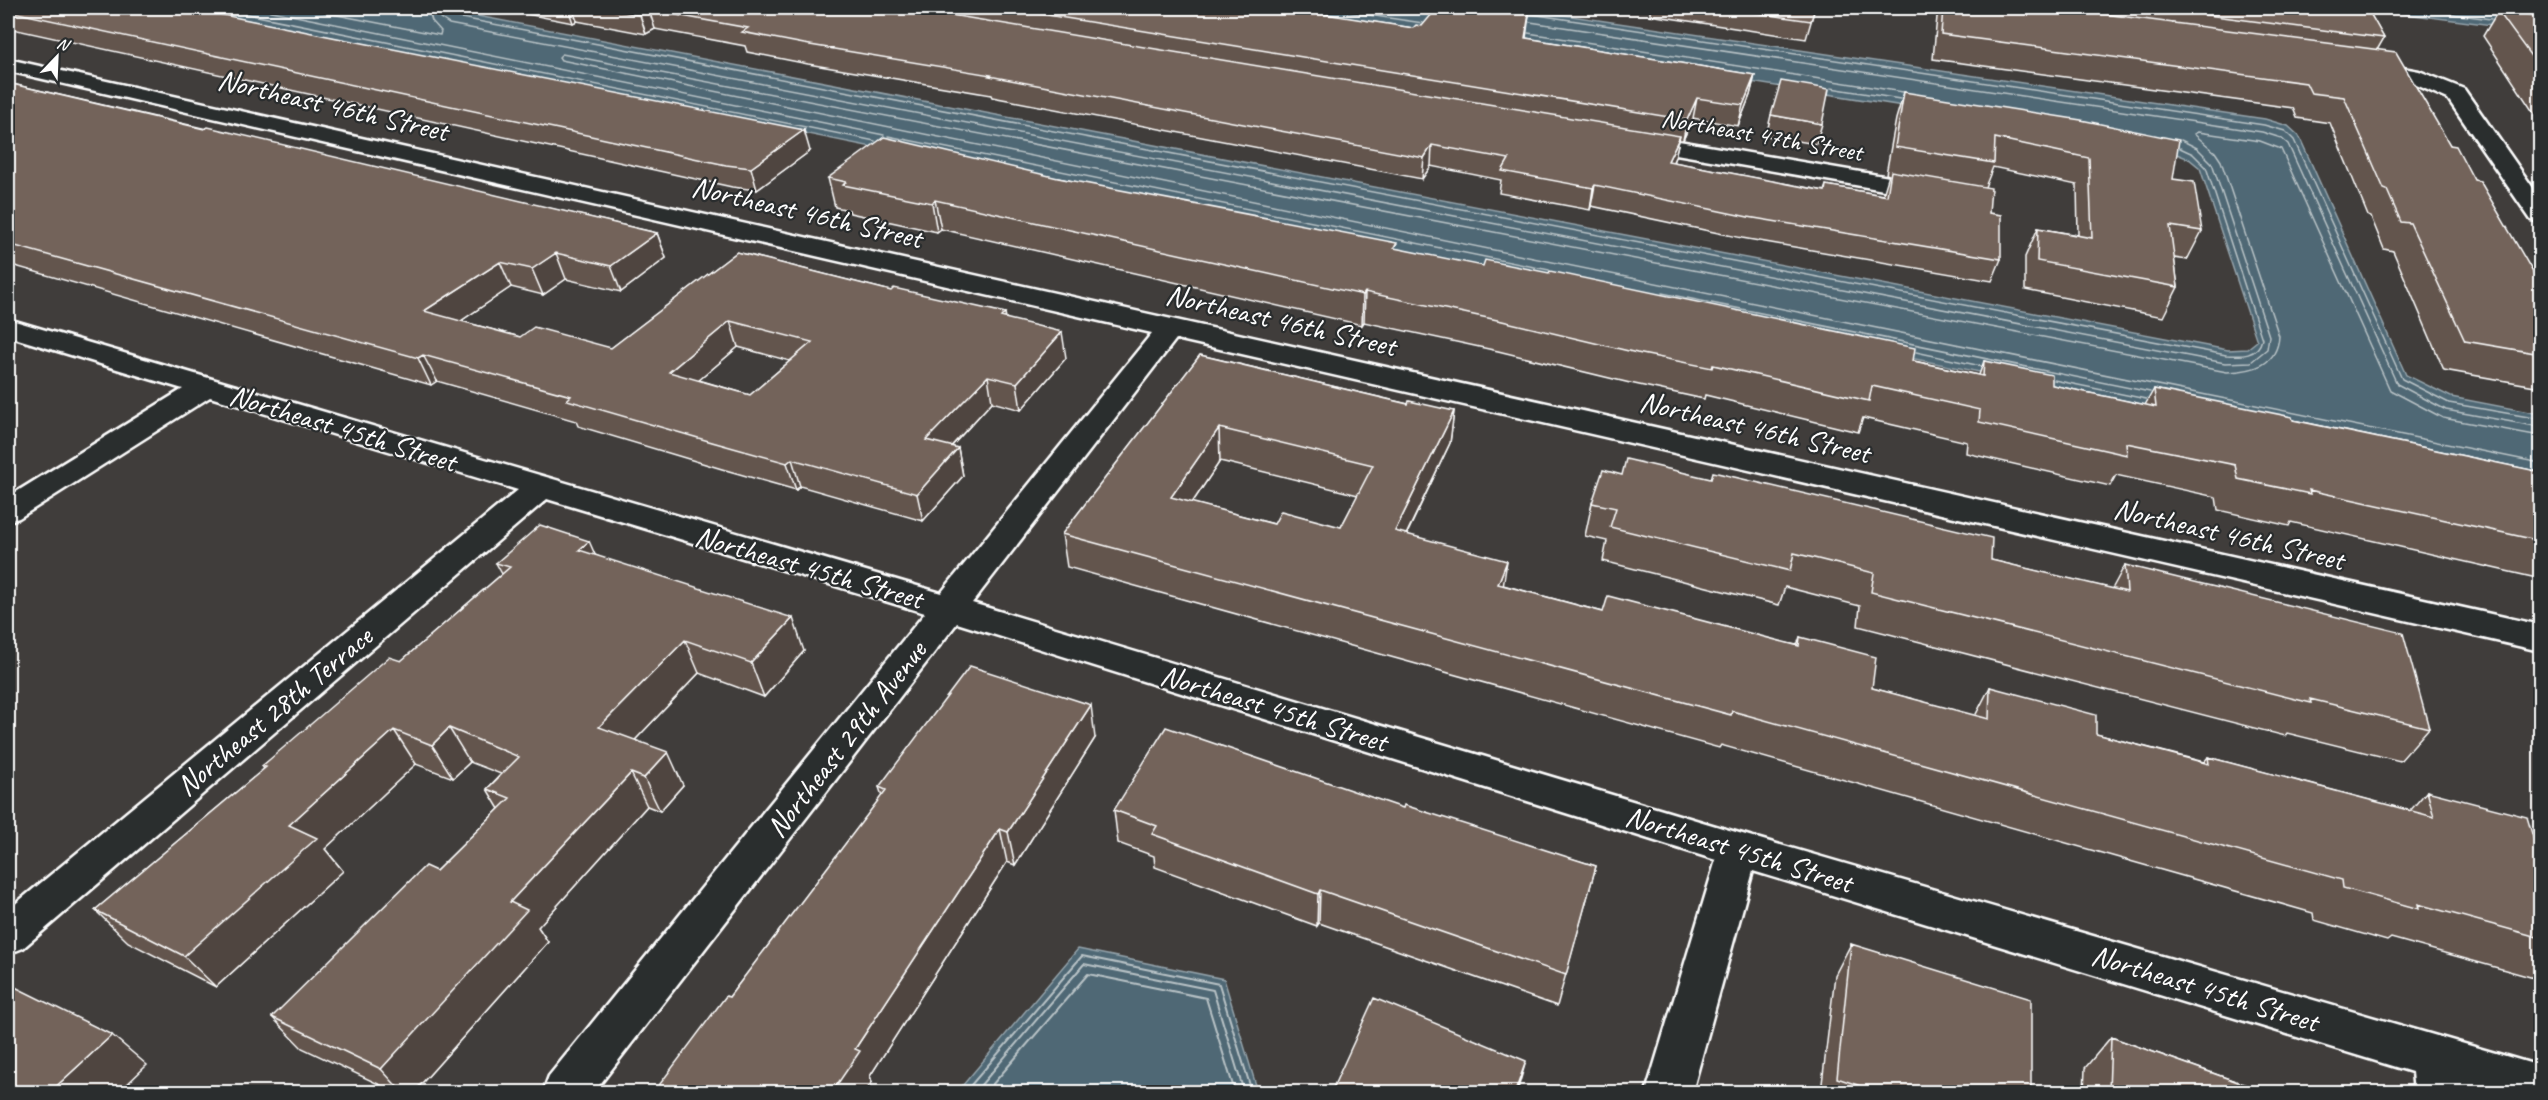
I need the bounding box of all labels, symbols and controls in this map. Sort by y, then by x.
north arrow [27,27,87,87]
text: N [54,33,74,56]
street label: Northeast 46th Street [214,60,455,151]
street label: Northeast 47th Street [1659,101,1867,169]
street label: Northeast 46th Street [688,167,929,258]
street label: Northeast 46th Street [1162,275,1403,366]
street label: Northeast 45th Street [225,375,464,481]
street label: Northeast 46th Street [1636,382,1877,473]
street label: Northeast 46th Street [2110,489,2351,580]
street label: Northeast 45th Street [691,516,930,618]
street label: Northeast 28th Terrace [168,616,382,804]
street label: Northeast 29th Avenue [757,631,936,845]
street label: Northeast 45th Street [1156,655,1395,761]
street label: Northeast 45th Street [1621,796,1860,902]
street label: Northeast 45th Street [2087,935,2326,1041]

